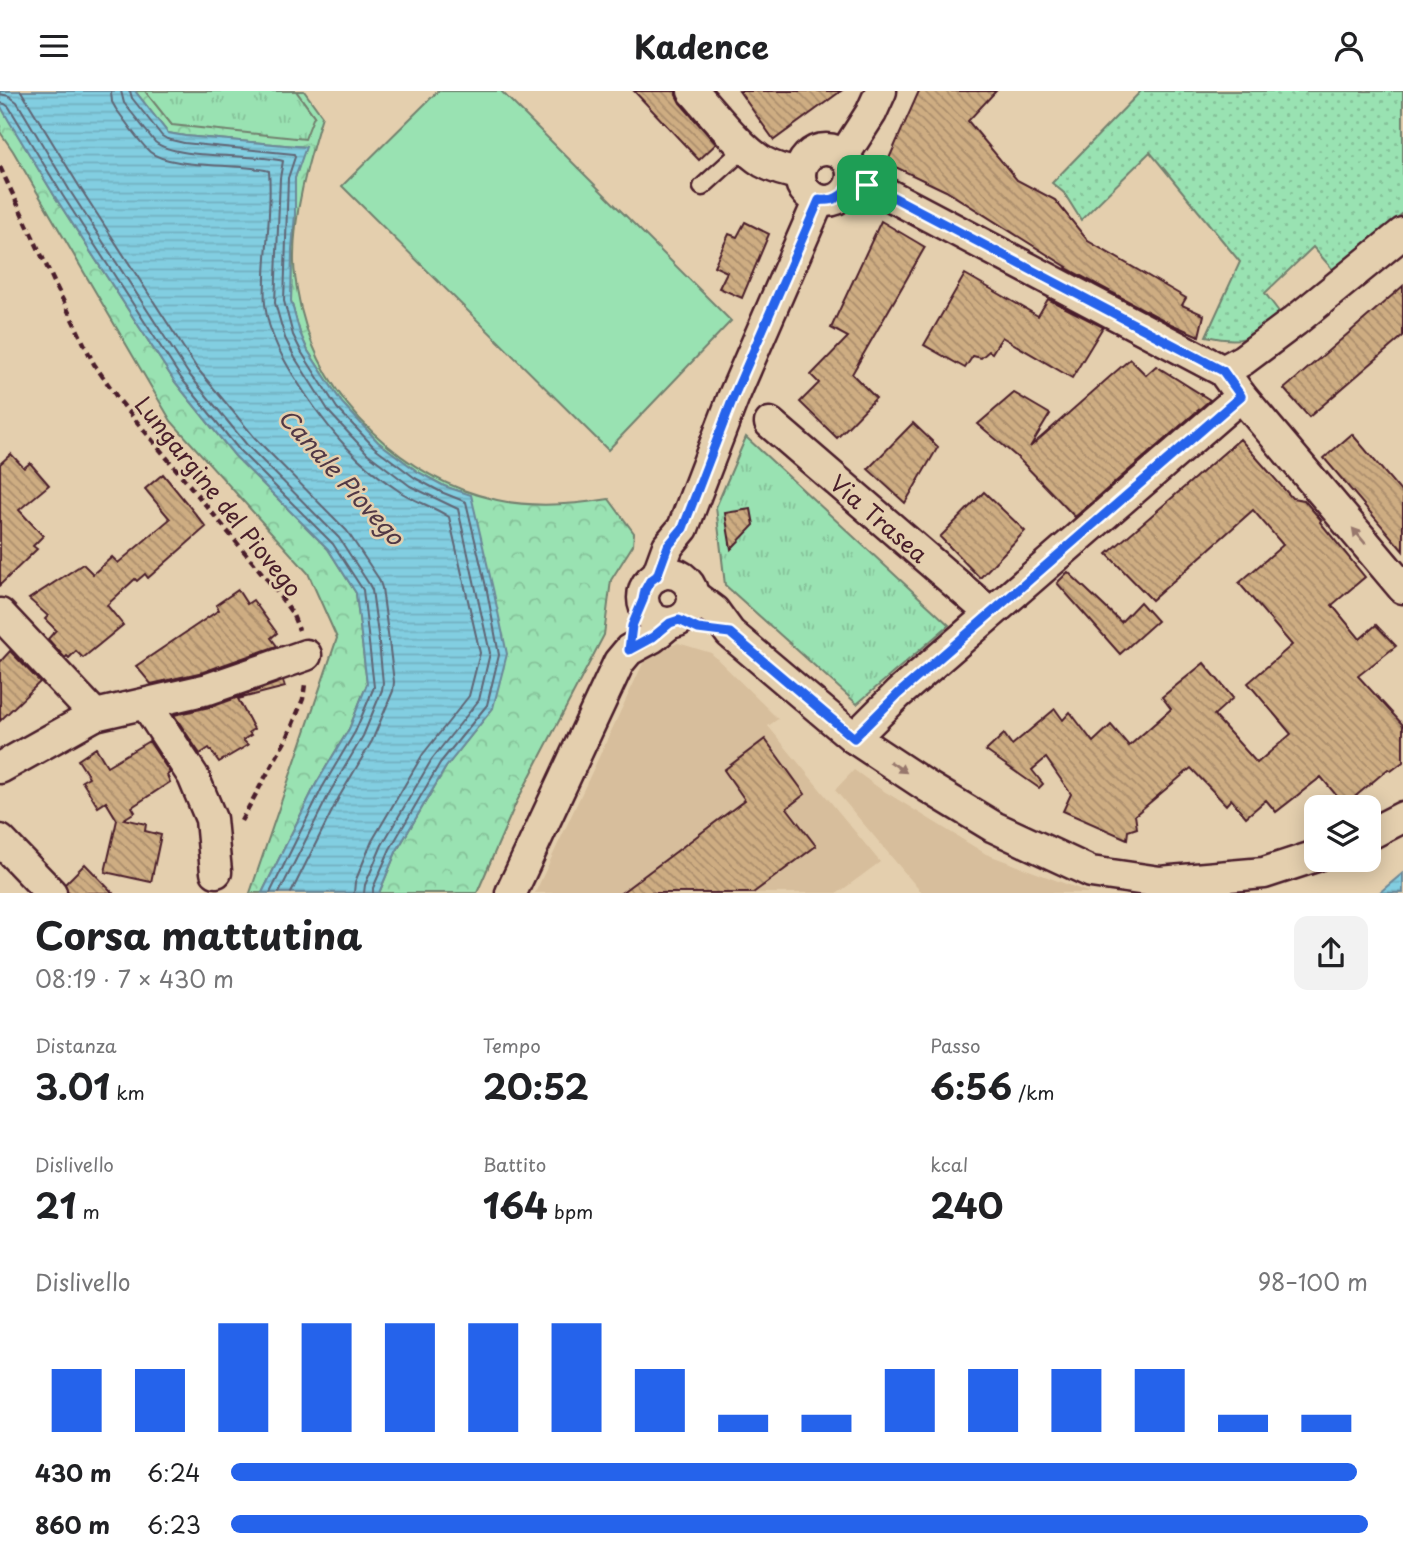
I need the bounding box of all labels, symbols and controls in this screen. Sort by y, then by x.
text: Kadence [634,22,769,70]
icon: menu [35,27,73,65]
icon: person [1330,27,1368,65]
pin [837,155,897,215]
icon: arrive [848,166,886,204]
street label: Lungargine del Piovego [127,388,311,604]
water label: Canale Piovego [271,399,414,554]
street label: Via Trasea [823,465,937,571]
one-way arrow [1351,527,1367,545]
one-way arrow [889,760,907,774]
map controls [1304,795,1381,872]
button: layers [1304,795,1381,872]
text: Corsa mattutina [35,906,363,963]
button: share [1294,916,1368,990]
text: 08:19 · 7 × 430 m [35,961,234,996]
text: Distanza [35,1031,117,1059]
text: Tempo [483,1031,541,1059]
text: Passo [930,1031,981,1059]
text: 3.01 [35,1059,110,1112]
text: 20:52 [483,1059,589,1112]
text: 6:56 [930,1059,1012,1112]
text: km [110,1078,145,1106]
text: /km [1012,1078,1055,1106]
text: Dislivello [35,1150,114,1178]
text: Battito [483,1150,546,1178]
text: kcal [930,1150,968,1178]
text: 21 [35,1178,76,1231]
text: 164 [483,1178,548,1231]
text: 240 [930,1178,1003,1231]
text: m [76,1197,100,1225]
text: bpm [548,1197,593,1225]
text: Dislivello [35,1264,130,1299]
text: 98–100 m [1258,1264,1368,1299]
text: 430 m [35,1455,112,1490]
text: 6:24 [147,1455,201,1490]
text: 860 m [35,1507,110,1542]
text: 6:23 [147,1507,201,1542]

